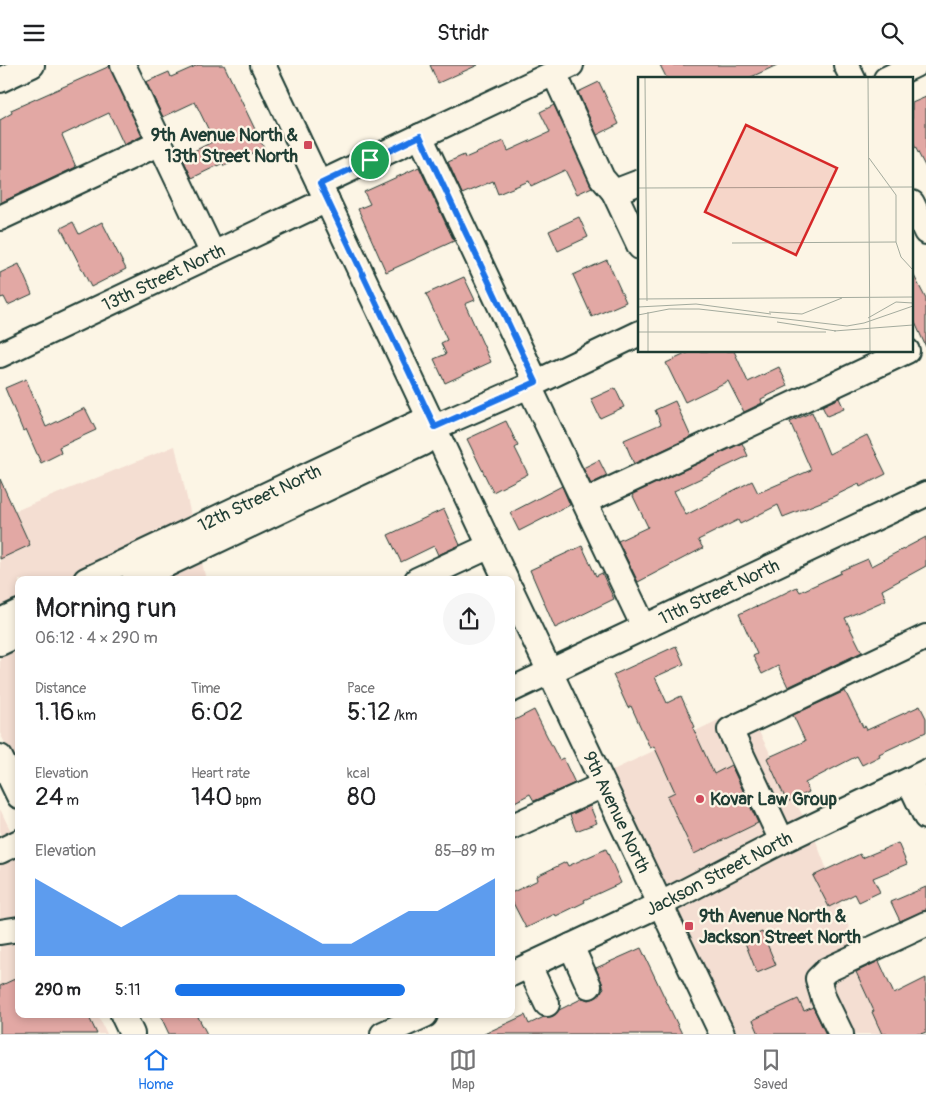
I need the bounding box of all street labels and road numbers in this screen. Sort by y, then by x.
street label: 13th Street North [99,239,229,317]
street label: 12th Street North [195,459,325,537]
street label: 11th Street North [655,554,783,630]
street label: 9th Avenue North [577,748,655,877]
street label: Jackson Street North [642,827,796,921]

